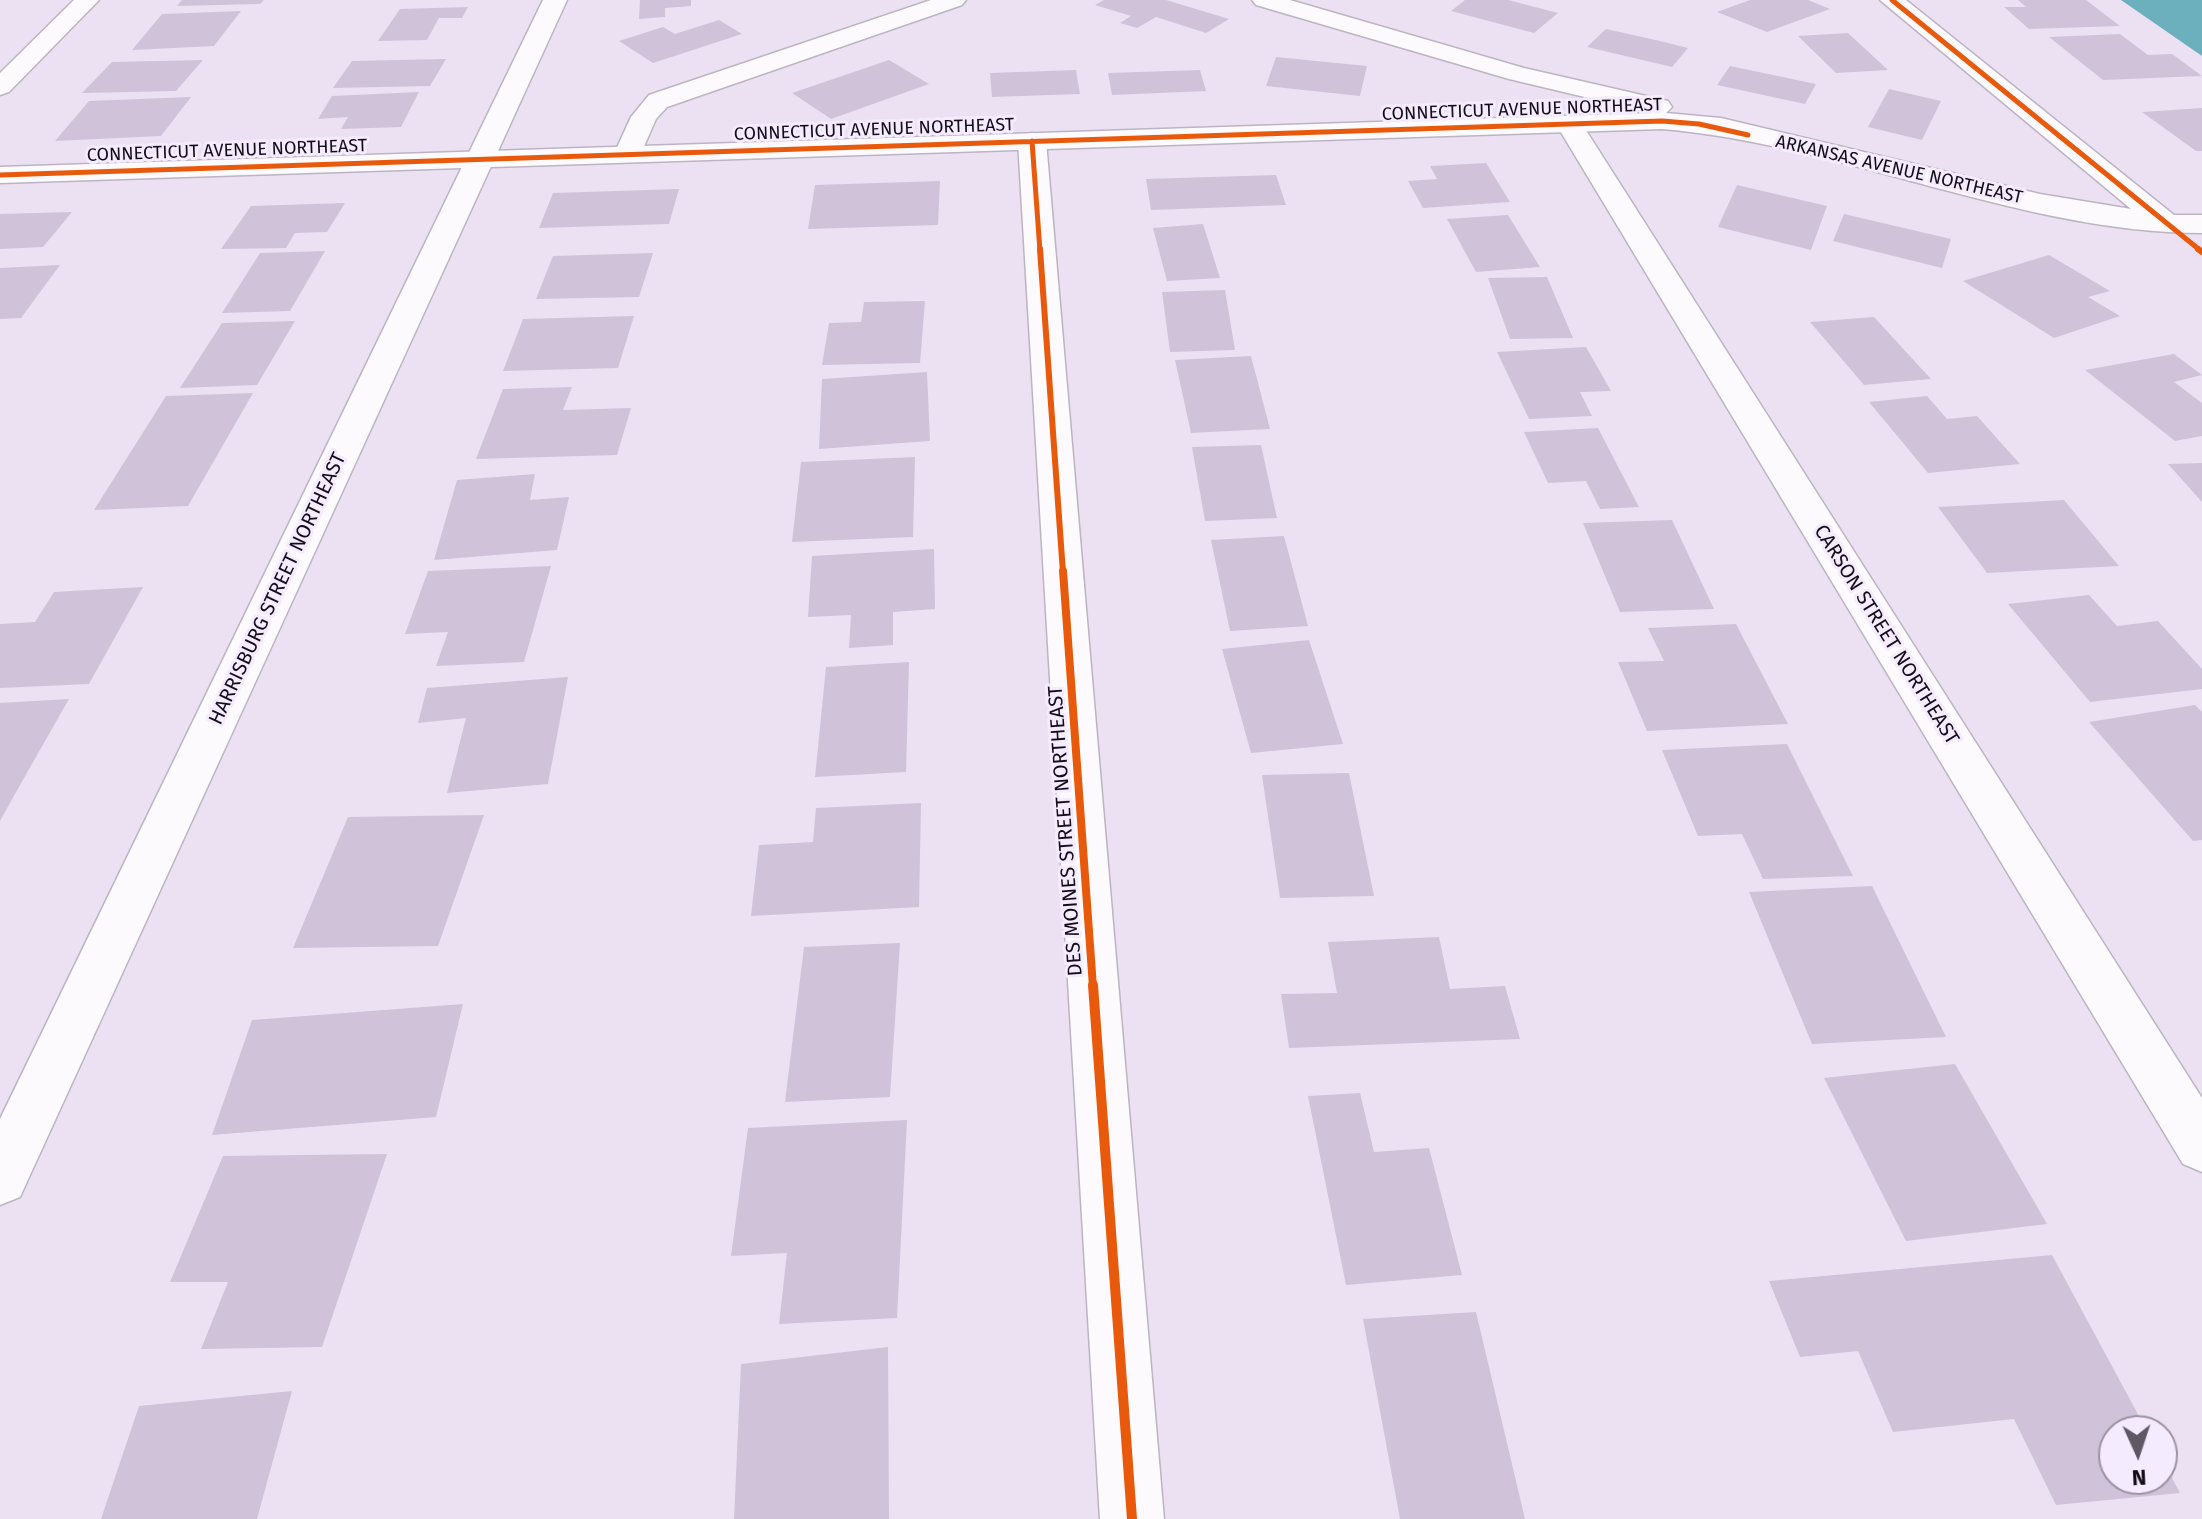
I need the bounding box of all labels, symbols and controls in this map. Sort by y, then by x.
street label: CONNECTICUT AVENUE NORTHEAST [1382,94,1662,126]
street label: CONNECTICUT AVENUE NORTHEAST [734,114,1014,146]
street label: ARKANSAS AVENUE NORTHEAST [1773,131,2025,209]
street label: CONNECTICUT AVENUE NORTHEAST [87,135,367,167]
street label: HARRISBURG STREET NORTHEAST [204,449,352,729]
street label: CARSON STREET NORTHEAST [1808,521,1964,749]
street label: DES MOINES STREET NORTHEAST [1044,685,1088,977]
north arrow [2098,1415,2178,1495]
text: N [2131,1464,2147,1491]

